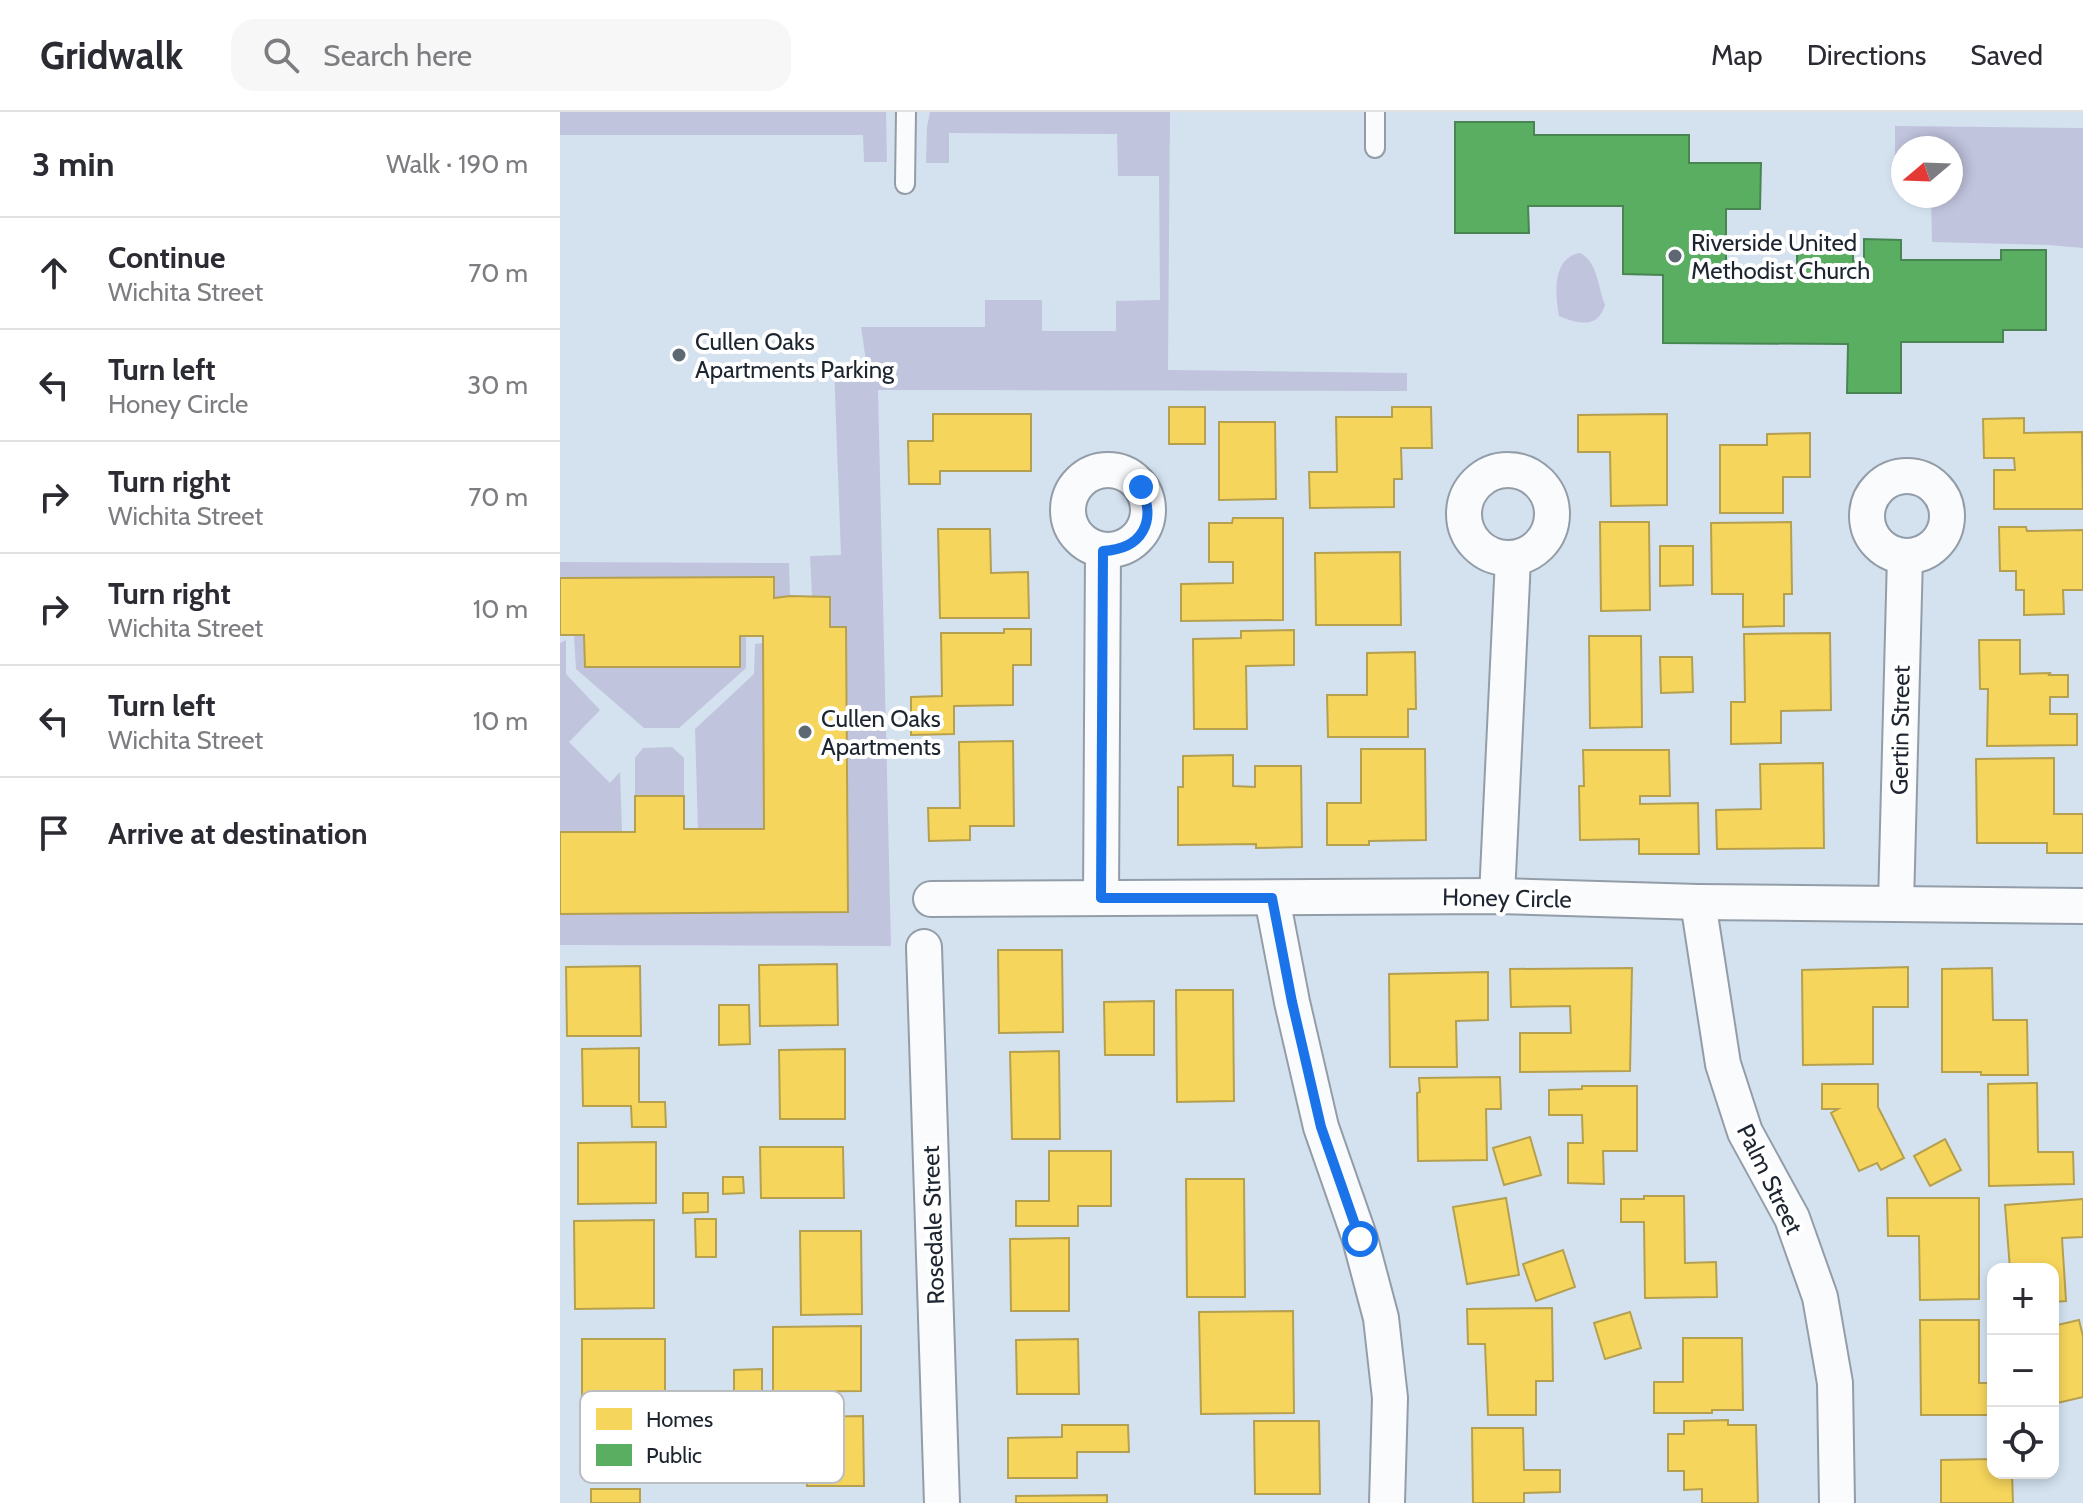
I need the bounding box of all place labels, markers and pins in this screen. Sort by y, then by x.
place label: Riverside United Methodist Church [1691,228,1870,285]
marker: Riverside United Methodist Church [1666,247,1684,265]
place label: Cullen Oaks Apartments Parking [695,327,895,384]
marker: Cullen Oaks Apartments Parking [670,346,688,364]
place label: Cullen Oaks Apartments [821,704,941,761]
marker: Cullen Oaks Apartments [796,723,814,741]

